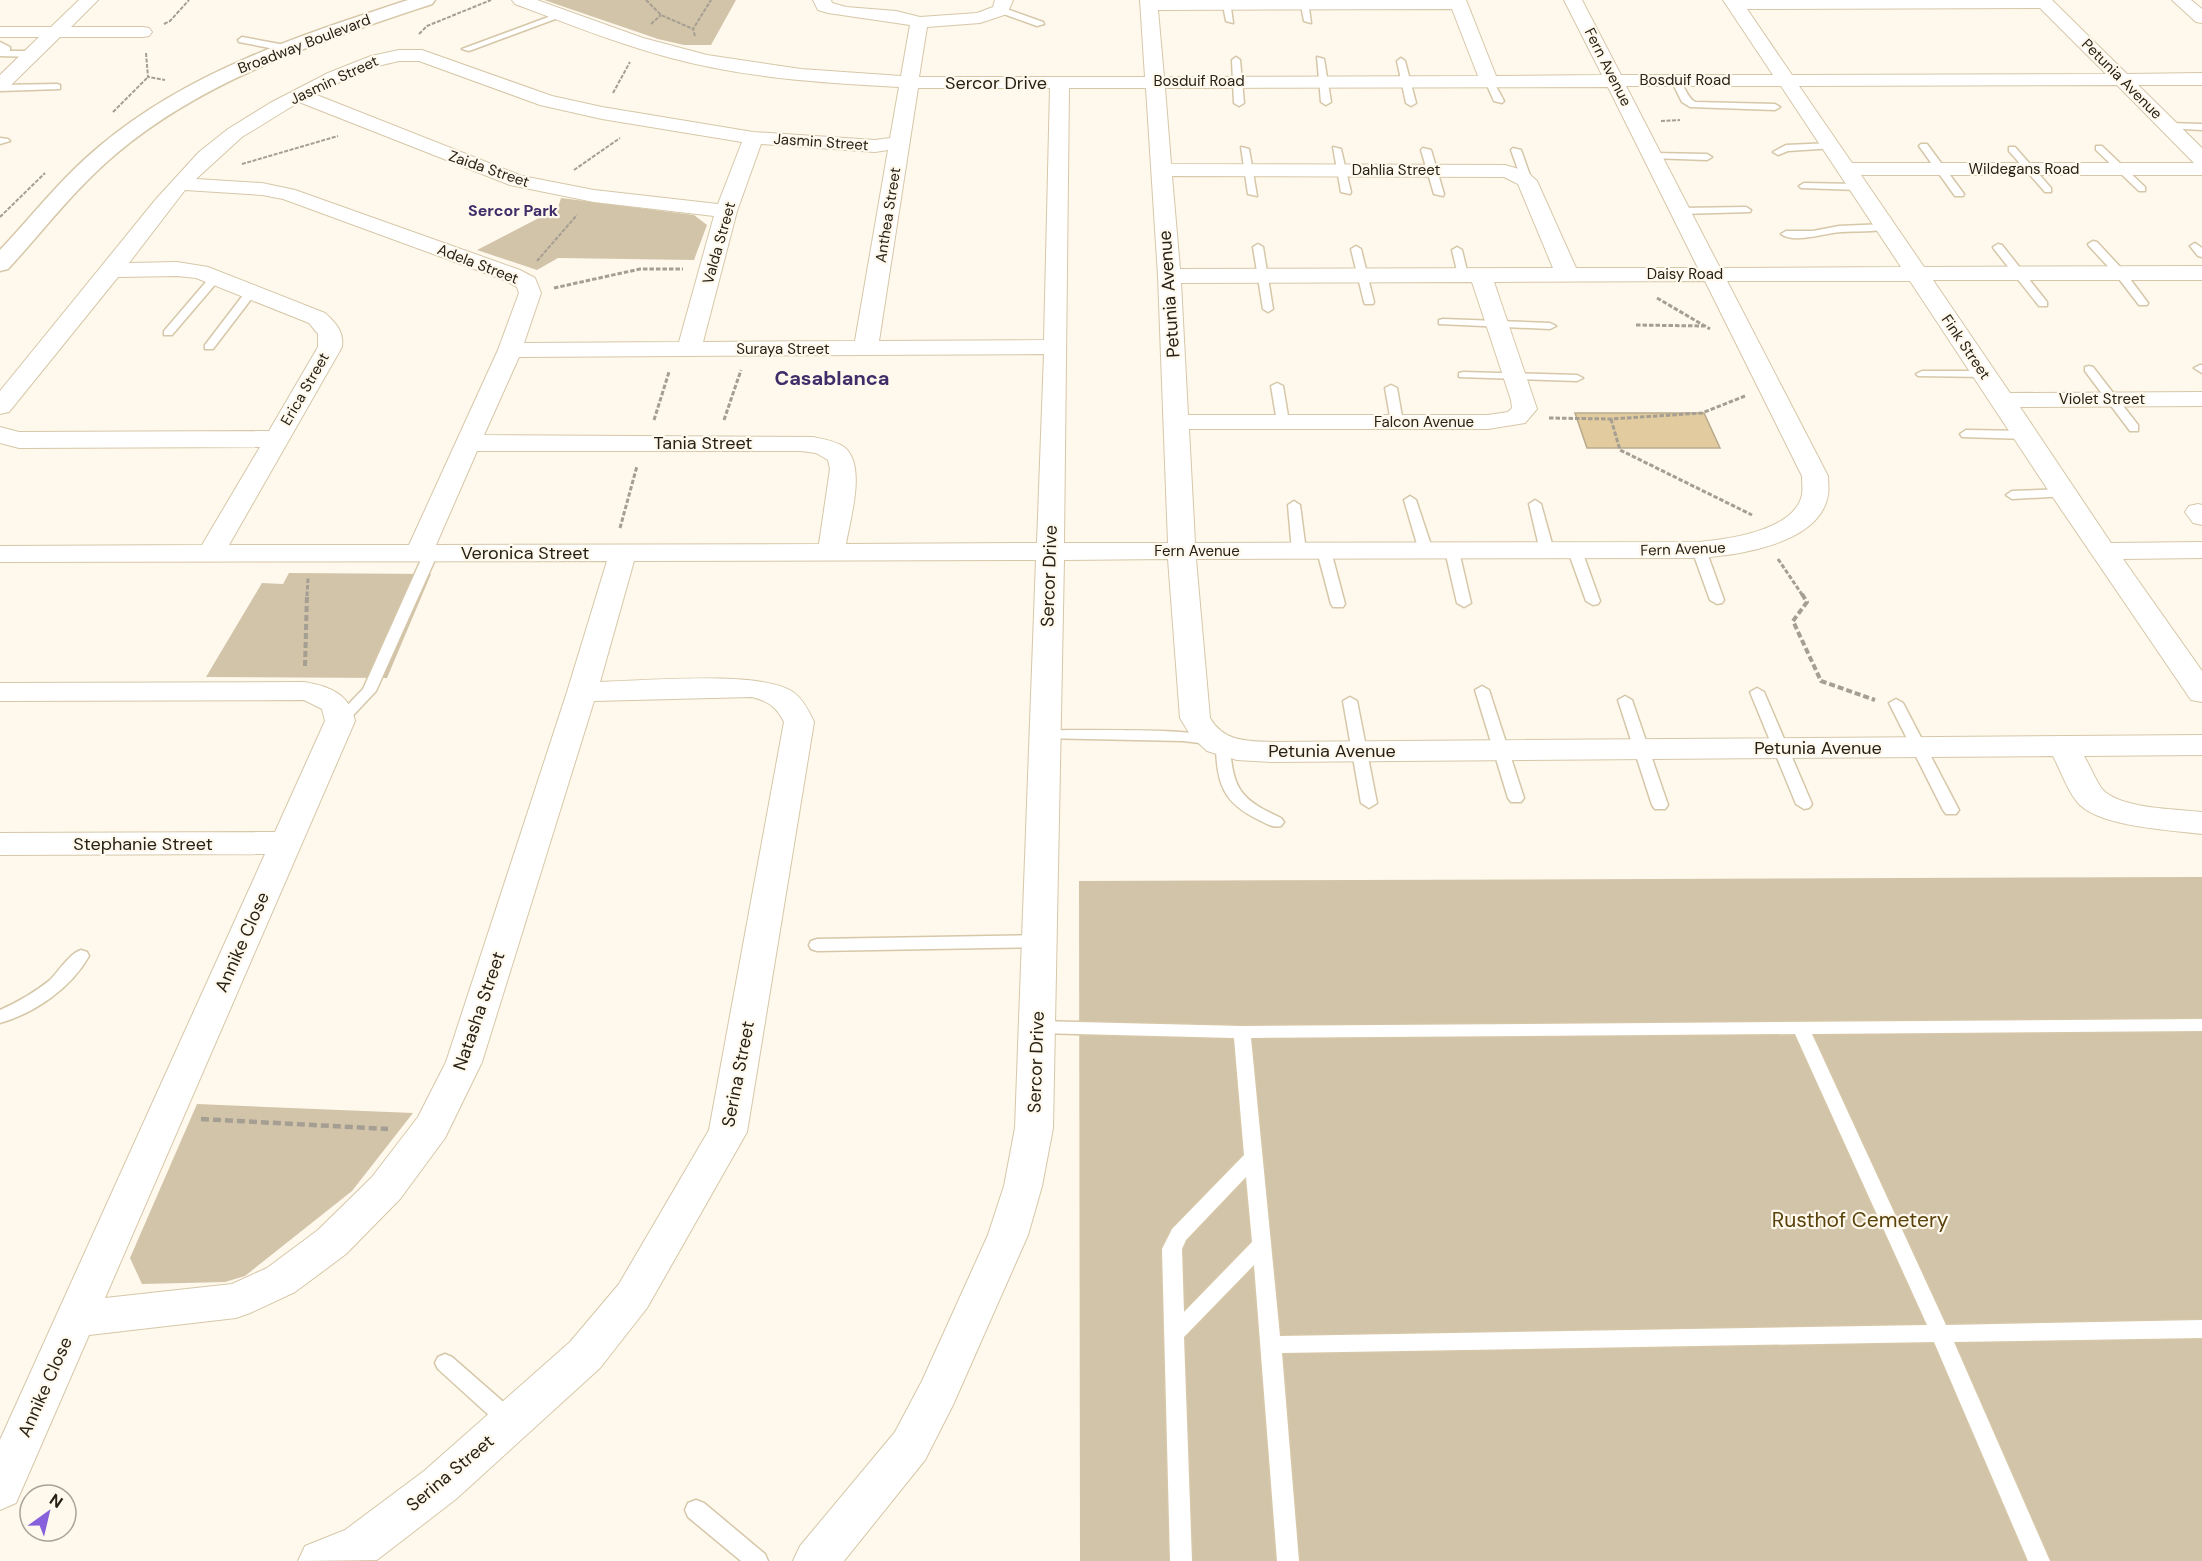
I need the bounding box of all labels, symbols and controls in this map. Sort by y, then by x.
street label: Broadway Boulevard [235,9,373,79]
street label: Fern Avenue [1580,24,1636,110]
street label: Petunia Avenue [2077,34,2167,124]
street label: Jasmin Street [287,51,382,109]
street label: Bosduif Road [1639,70,1731,90]
street label: Sercor Drive [945,71,1047,95]
street label: Bosduif Road [1153,71,1245,91]
street label: Jasmin Street [773,129,869,155]
street label: Zaida Street [446,146,532,192]
street label: Wildegans Road [1969,159,2079,179]
street label: Dahlia Street [1352,160,1440,180]
street label: Anthea Street [871,166,905,264]
street label: Valda Street [698,199,740,286]
district label: Sercor Park [468,200,559,221]
street label: Petunia Avenue [1153,230,1185,358]
street label: Adela Street [435,239,522,289]
street label: Daisy Road [1647,264,1723,284]
street label: Fink Street [1937,311,1995,383]
street label: Suraya Street [736,339,830,359]
street label: Erica Street [276,349,334,429]
district label: Casablanca [774,365,890,391]
street label: Violet Street [2059,389,2145,409]
street label: Falcon Avenue [1374,412,1474,432]
street label: Tania Street [654,431,752,455]
street label: Sercor Drive [1035,525,1063,627]
street label: Fern Avenue [1640,538,1726,560]
street label: Veronica Street [461,541,589,565]
street label: Fern Avenue [1154,541,1240,561]
street label: Petunia Avenue [1754,736,1882,760]
street label: Petunia Avenue [1268,739,1396,763]
street label: Stephanie Street [73,832,213,856]
street label: Annike Close [209,888,275,996]
street label: Natasha Street [447,949,511,1073]
street label: Sercor Drive [1022,1011,1050,1113]
street label: Serina Street [716,1019,760,1129]
park label: Rusthof Cemetery [1772,1206,1949,1234]
street label: Annike Close [12,1333,78,1441]
street label: Serina Street [401,1429,499,1517]
north arrow [18,1483,78,1543]
text: N [45,1489,67,1513]

